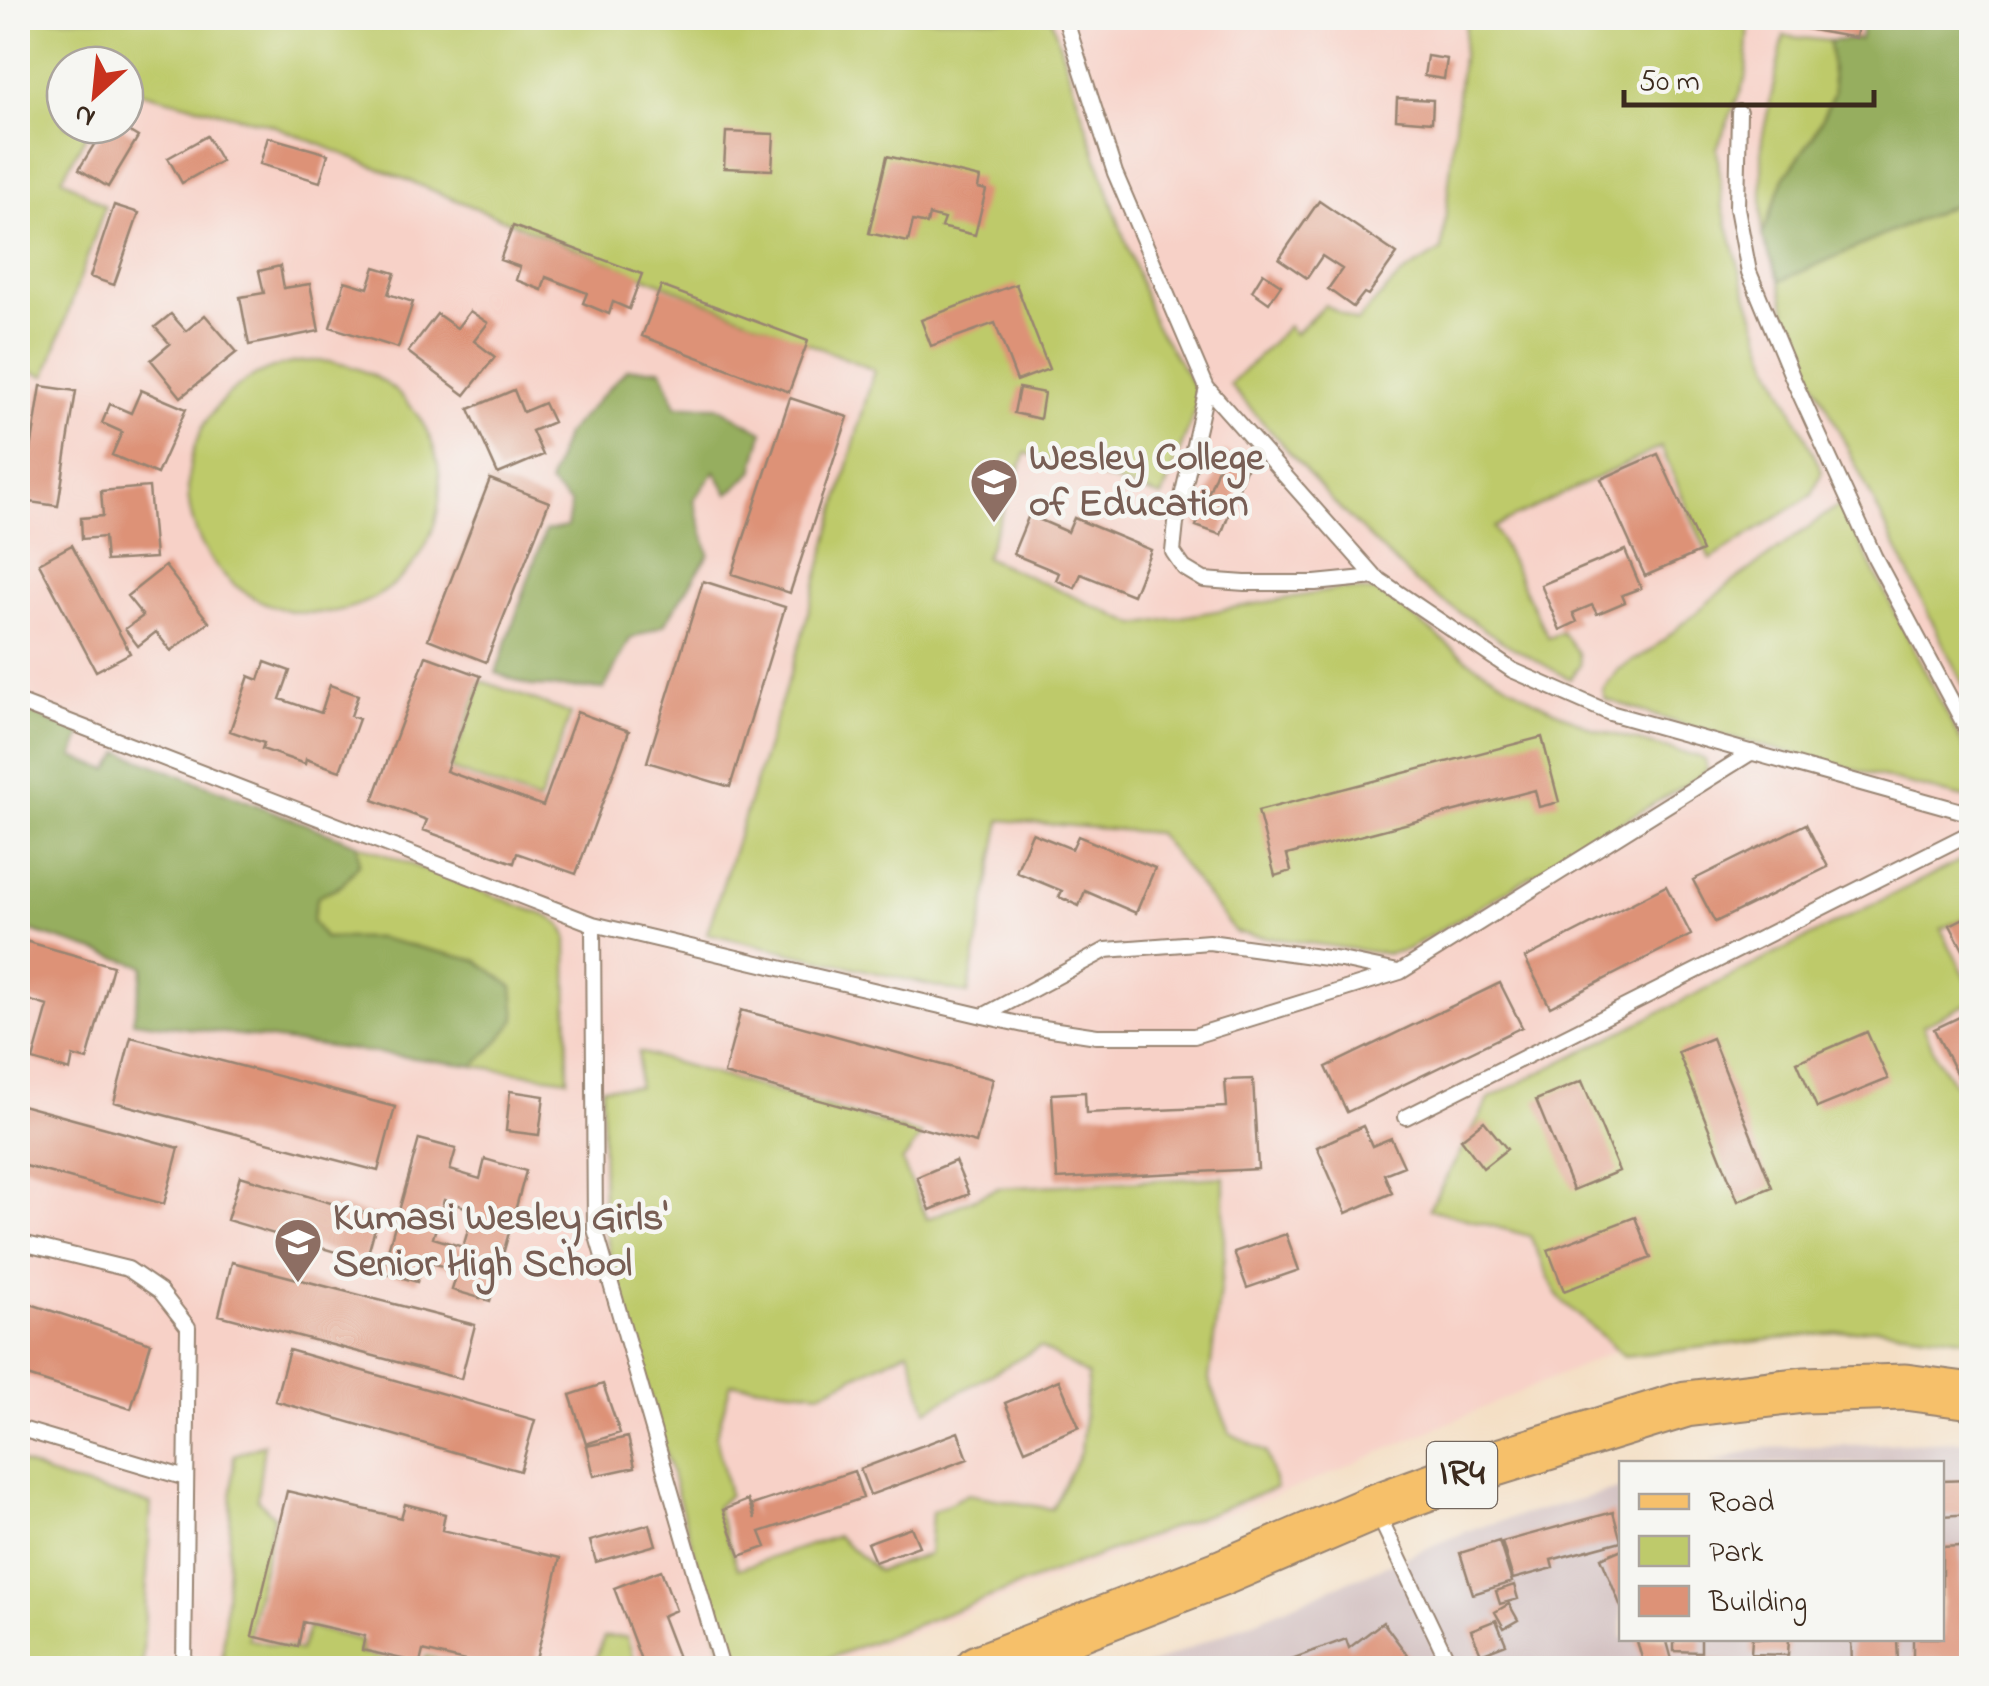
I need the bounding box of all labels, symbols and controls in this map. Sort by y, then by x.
north arrow [45,45,145,145]
scale bar [1624,45,1874,107]
text: 50 m [1639,61,1700,105]
text: N [68,92,103,137]
place label: Wesley College of Education [1029,430,1265,535]
school or university icon: Wesley College of Education [968,456,1020,524]
place label: Kumasi Wesley Girls' Senior High School [333,1190,668,1295]
school or university icon: Kumasi Wesley Girls' Senior High School [272,1216,324,1284]
road number: IR4 [1427,1442,1497,1508]
legend [1619,1461,1944,1641]
text: Road [1709,1482,1774,1526]
text: Park [1709,1532,1764,1576]
text: Building [1708,1582,1807,1626]

